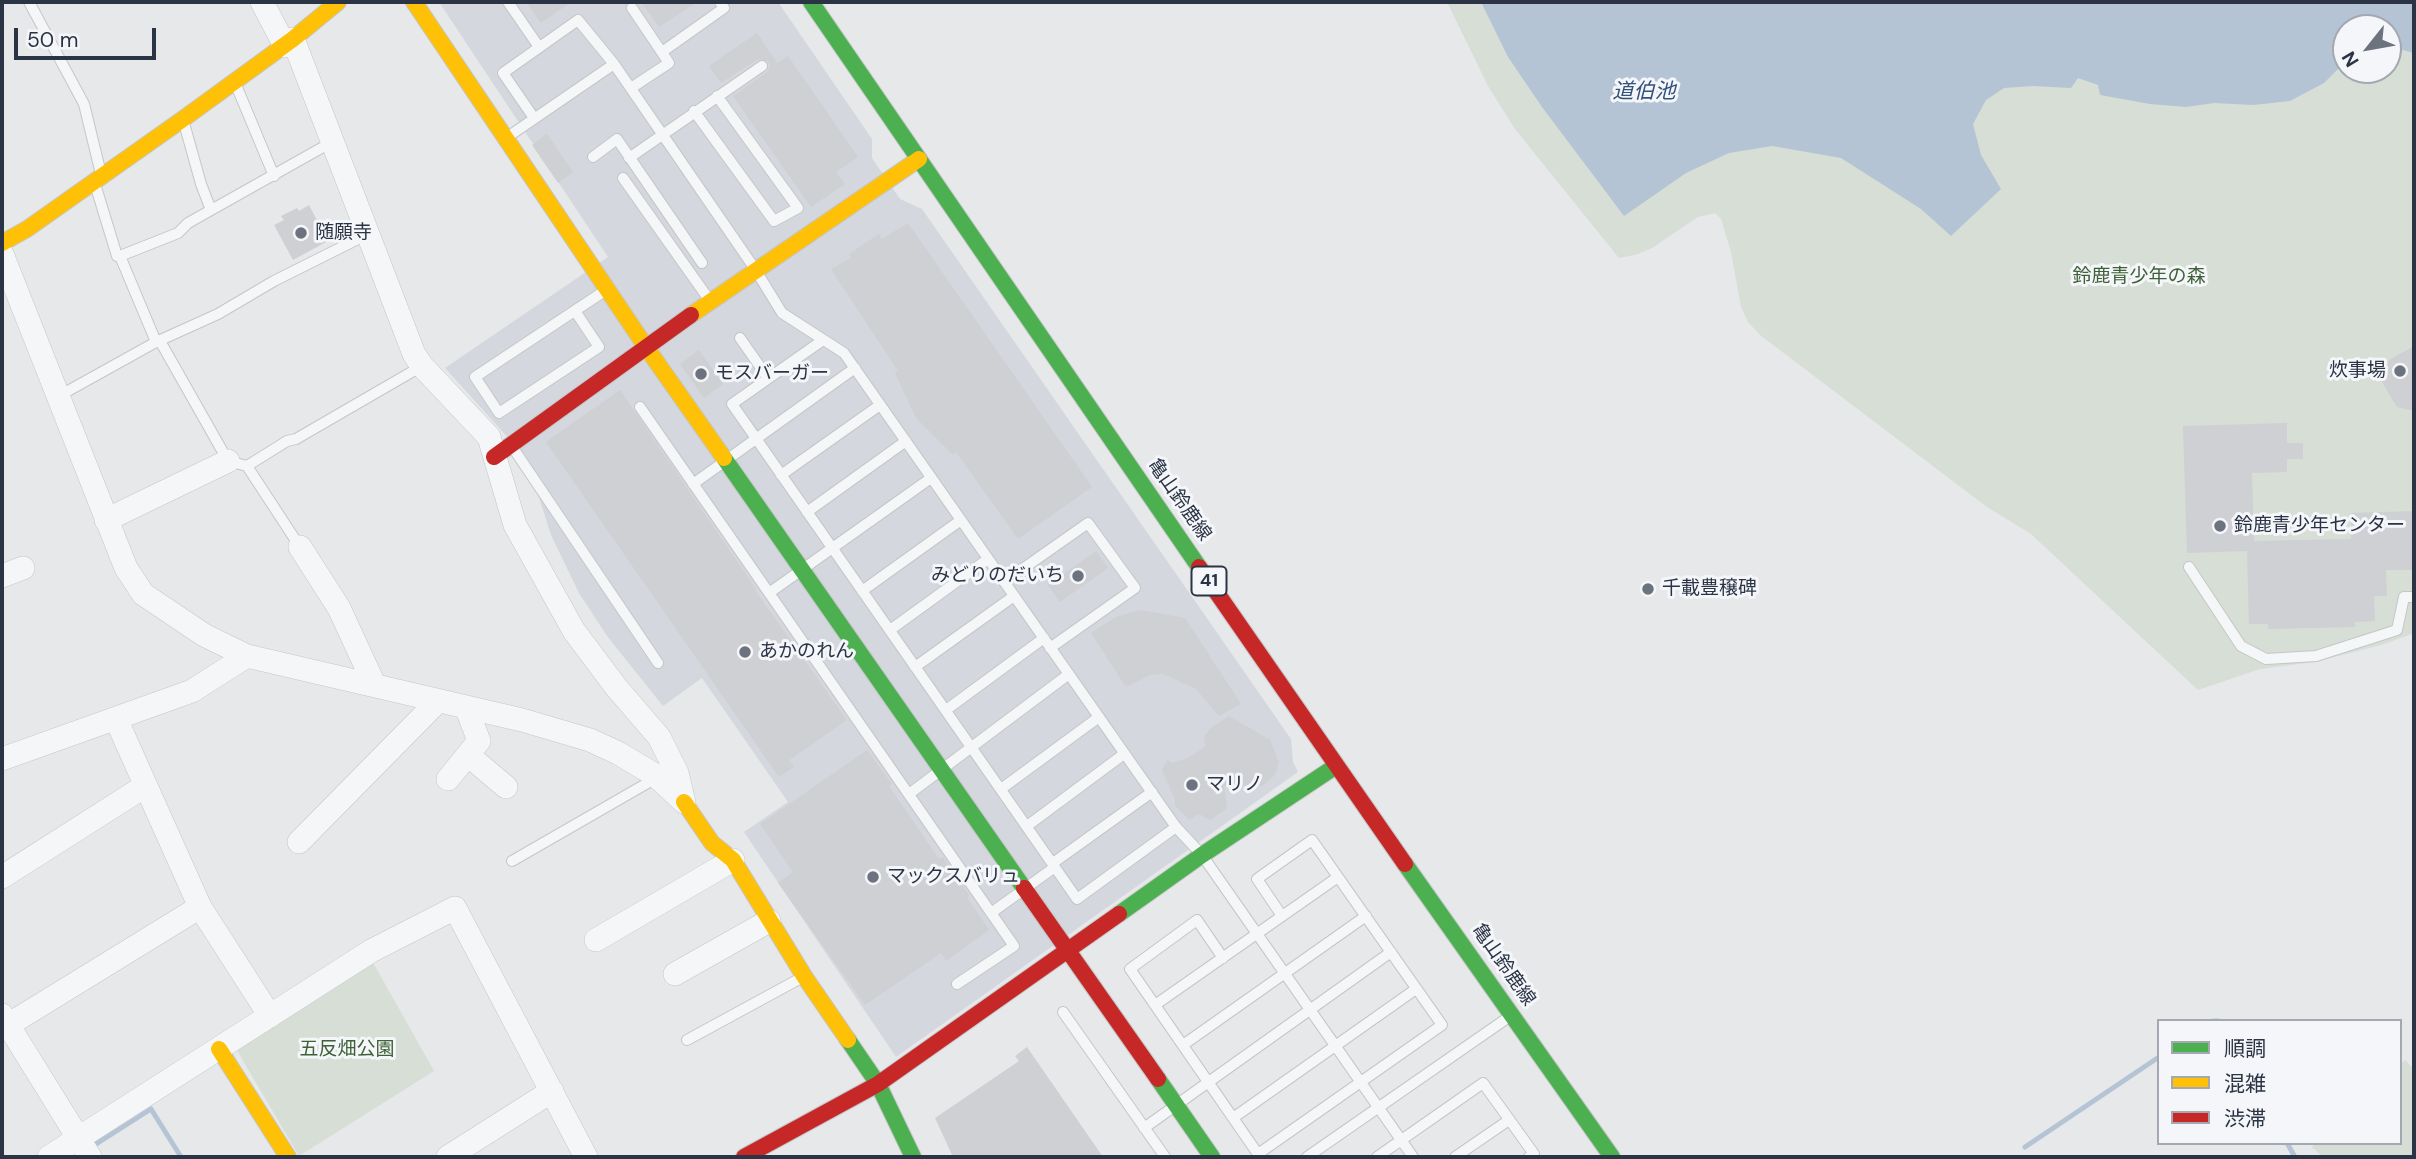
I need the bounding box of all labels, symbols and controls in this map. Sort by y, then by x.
scale bar [18,14,159,58]
north arrow [2332,14,2402,84]
text: 50 m [27,26,78,54]
text: N [2336,47,2365,71]
water label: 道伯池 [1613,79,1675,105]
place label: 随願寺 [315,222,372,244]
marker: 随願寺 [293,225,309,241]
park label: 鈴鹿青少年の森 [2073,266,2205,288]
place label: 炊事場 [2329,360,2386,382]
place label: モスバーガー [715,363,829,385]
marker: 炊事場 [2392,363,2408,379]
marker: モスバーガー [693,366,709,382]
street label: 亀山鈴鹿線 [1142,455,1216,545]
place label: 鈴鹿青少年センター [2234,515,2405,537]
marker: 鈴鹿青少年センター [2212,518,2228,534]
place label: みどりのだいち [931,565,1064,587]
road number: 41 [1192,566,1226,596]
marker: みどりのだいち [1070,568,1086,584]
place label: 千載豊穣碑 [1662,578,1757,600]
marker: 千載豊穣碑 [1640,581,1656,597]
place label: あかのれん [759,641,854,663]
marker: あかのれん [737,644,753,660]
place label: マリノ [1206,774,1263,796]
marker: マリノ [1184,777,1200,793]
place label: マックスバリュ [887,866,1020,888]
marker: マックスバリュ [865,869,881,885]
street label: 亀山鈴鹿線 [1466,920,1540,1010]
legend [2157,1019,2402,1145]
text: 順調 [2224,1035,2266,1063]
park label: 五反畑公園 [300,1039,394,1061]
text: 混雑 [2224,1070,2266,1098]
text: 渋滞 [2224,1105,2266,1133]

